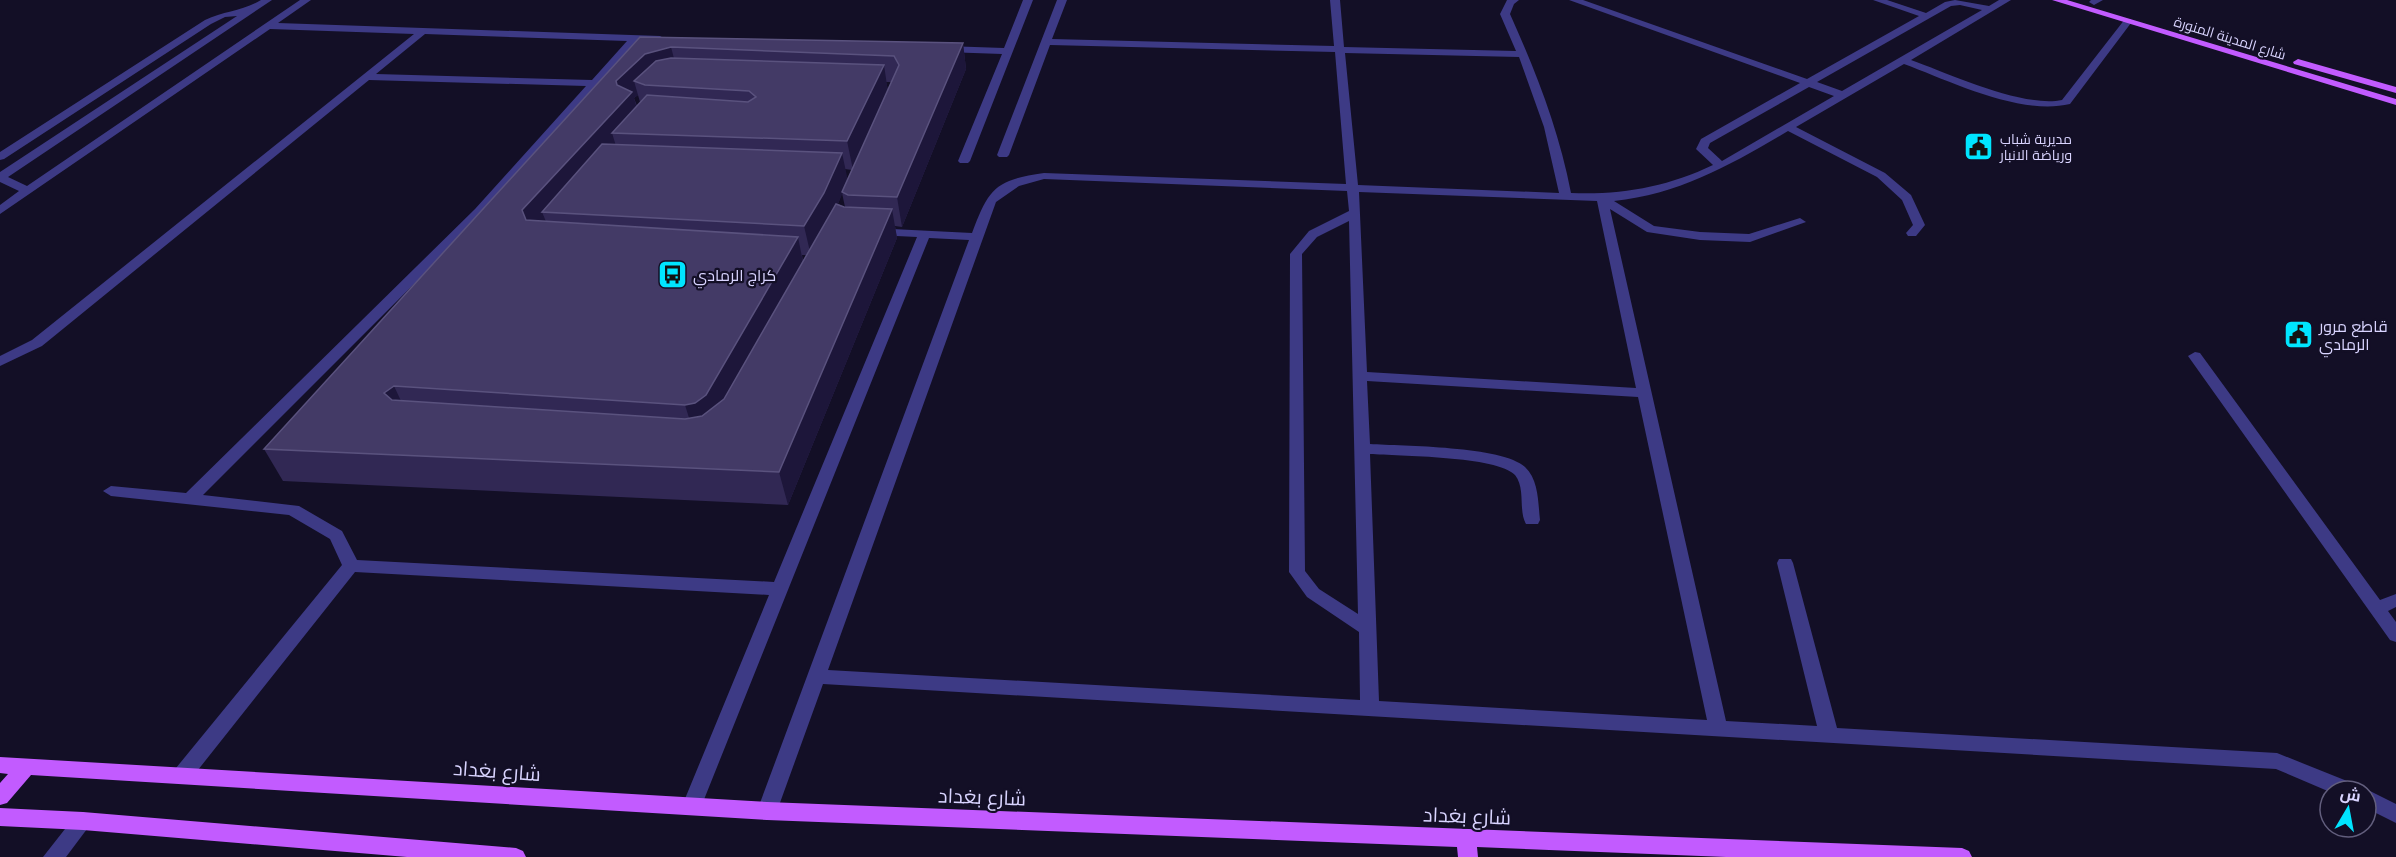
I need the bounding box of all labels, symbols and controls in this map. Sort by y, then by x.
street label: شارع المدينة المنورة [2171,11,2289,65]
place label: مديرية شباب ورياضة الانبار [1999,129,2072,165]
public building icon: مديرية شباب ورياضة الانبار [1963,131,1995,163]
bus stop icon: كراج الرمادي [656,259,688,291]
place label: كراج الرمادي [693,264,776,289]
place label: قاطع مرور الرمادي [2318,315,2388,358]
public building icon: قاطع مرور الرمادي [2282,319,2314,351]
street label: شارع بغداد [452,754,542,788]
north arrow [2318,779,2378,839]
street label: شارع بغداد [938,781,1026,813]
text: ش [2338,782,2363,808]
street label: شارع بغداد [1423,800,1511,832]

